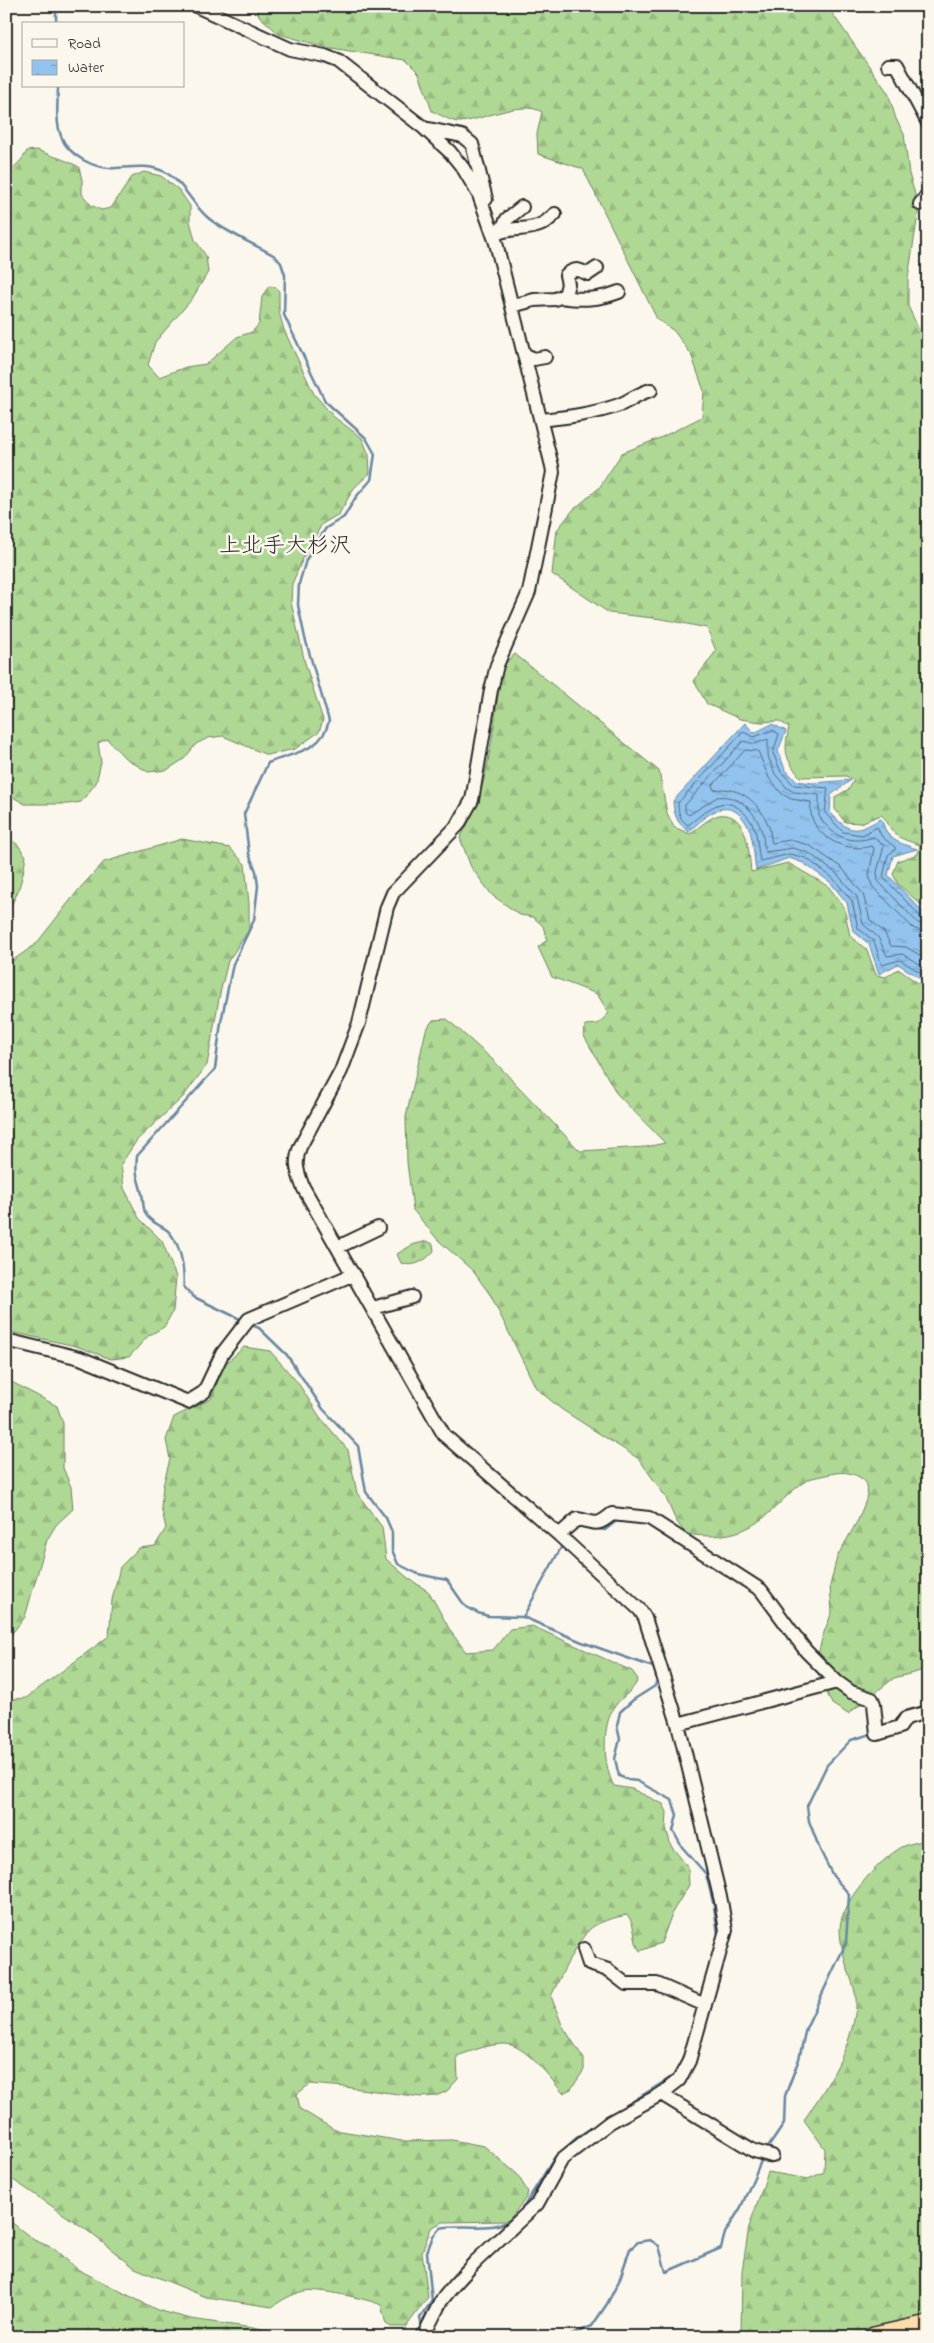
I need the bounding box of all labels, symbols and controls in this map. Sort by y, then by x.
legend [22,22,185,88]
text: Road [68,33,101,55]
text: Water [68,57,104,79]
district label: 上北手大杉沢 [219,531,351,563]

